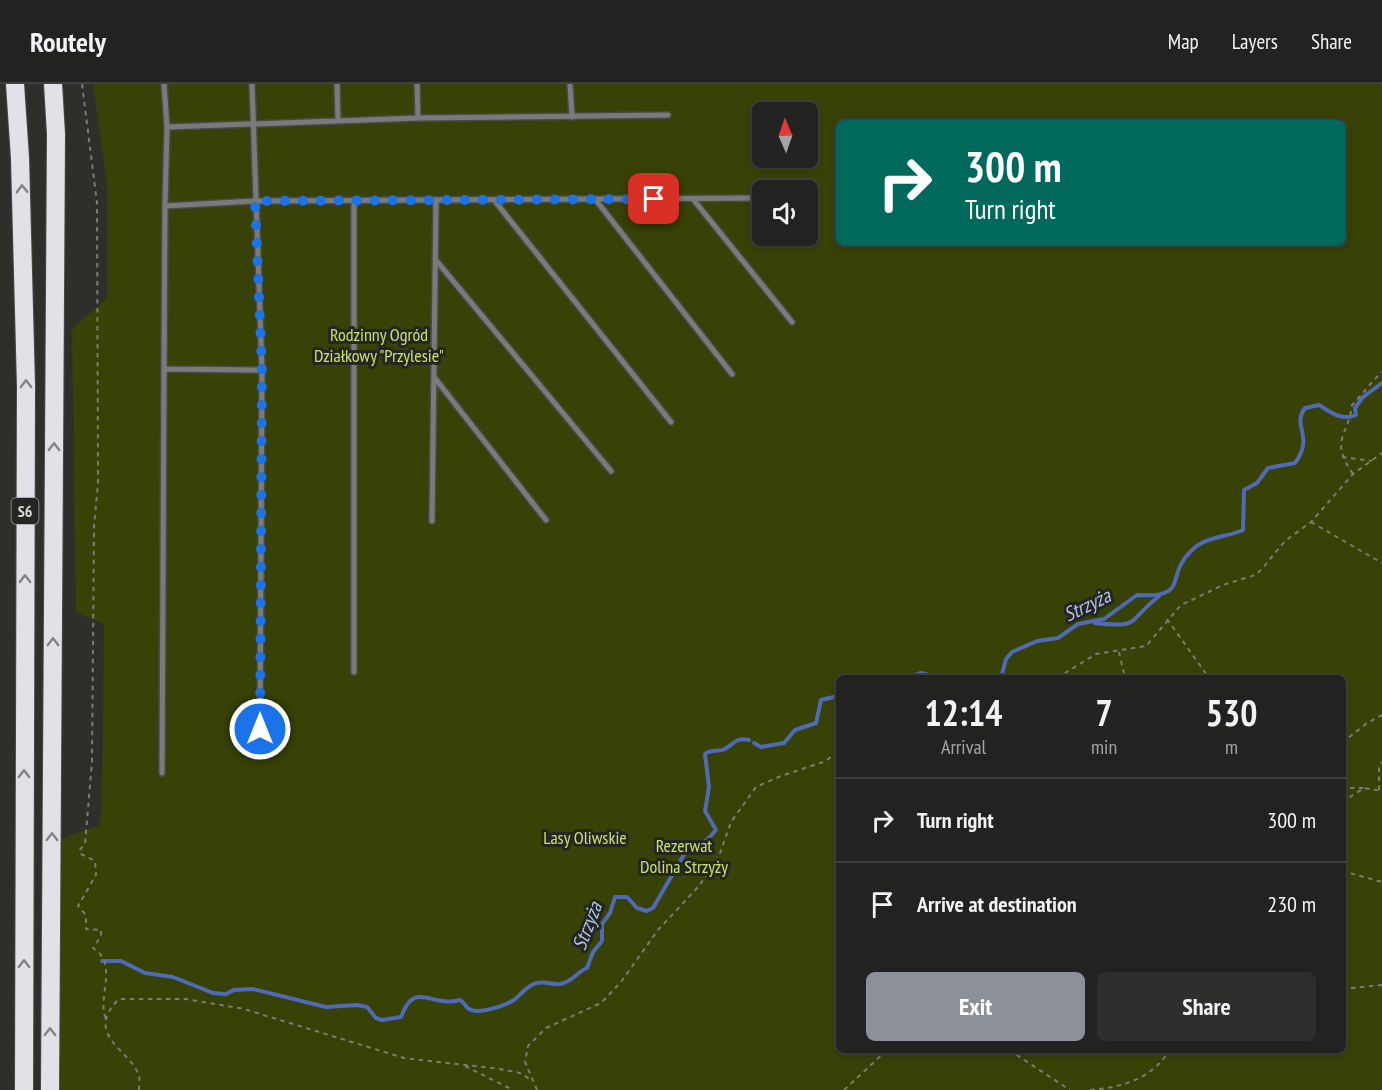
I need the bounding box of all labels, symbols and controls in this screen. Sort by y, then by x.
text: Routely [30,23,106,60]
text: Map [1168,28,1199,55]
text: Layers [1232,28,1278,55]
text: Share [1311,28,1352,55]
north arrow [752,102,818,168]
map controls [752,102,818,246]
text: 300 m [965,139,1062,194]
icon: right [866,144,944,222]
pin [628,173,679,224]
button: sound [752,180,818,246]
icon: arrive [637,182,670,215]
one-way arrow [15,185,28,194]
text: Turn right [965,192,1056,226]
park label: Rodzinny Ogród Działkowy "Przylesie" [314,323,444,367]
one-way arrow [20,380,32,389]
one-way arrow [48,442,60,451]
road number: S6 [12,498,38,524]
one-way arrow [19,575,31,584]
water label: Strzyża [1059,582,1116,627]
one-way arrow [47,637,59,646]
text: 12:14 [925,689,1002,736]
text: 7 [1095,689,1113,736]
text: 530 [1206,689,1257,736]
position arrow [228,697,292,761]
text: Arrival [941,734,986,760]
text: min [1091,734,1117,760]
text: m [1225,734,1238,760]
one-way arrow [18,770,30,779]
icon: right [866,804,899,837]
text: Turn right [917,806,994,834]
text: 300 m [1267,806,1316,834]
park label: Lasy Oliwskie [543,826,627,849]
one-way arrow [45,832,58,841]
park label: Rezerwat Dolina Strzyży [640,834,728,878]
icon: arrive [866,888,899,921]
text: Arrive at destination [917,890,1077,918]
text: 230 m [1267,890,1316,918]
water label: Strzyża [566,897,608,954]
one-way arrow [18,959,31,968]
button: Exit [866,972,1085,1041]
button: Share [1097,972,1316,1041]
one-way arrow [44,1027,56,1036]

